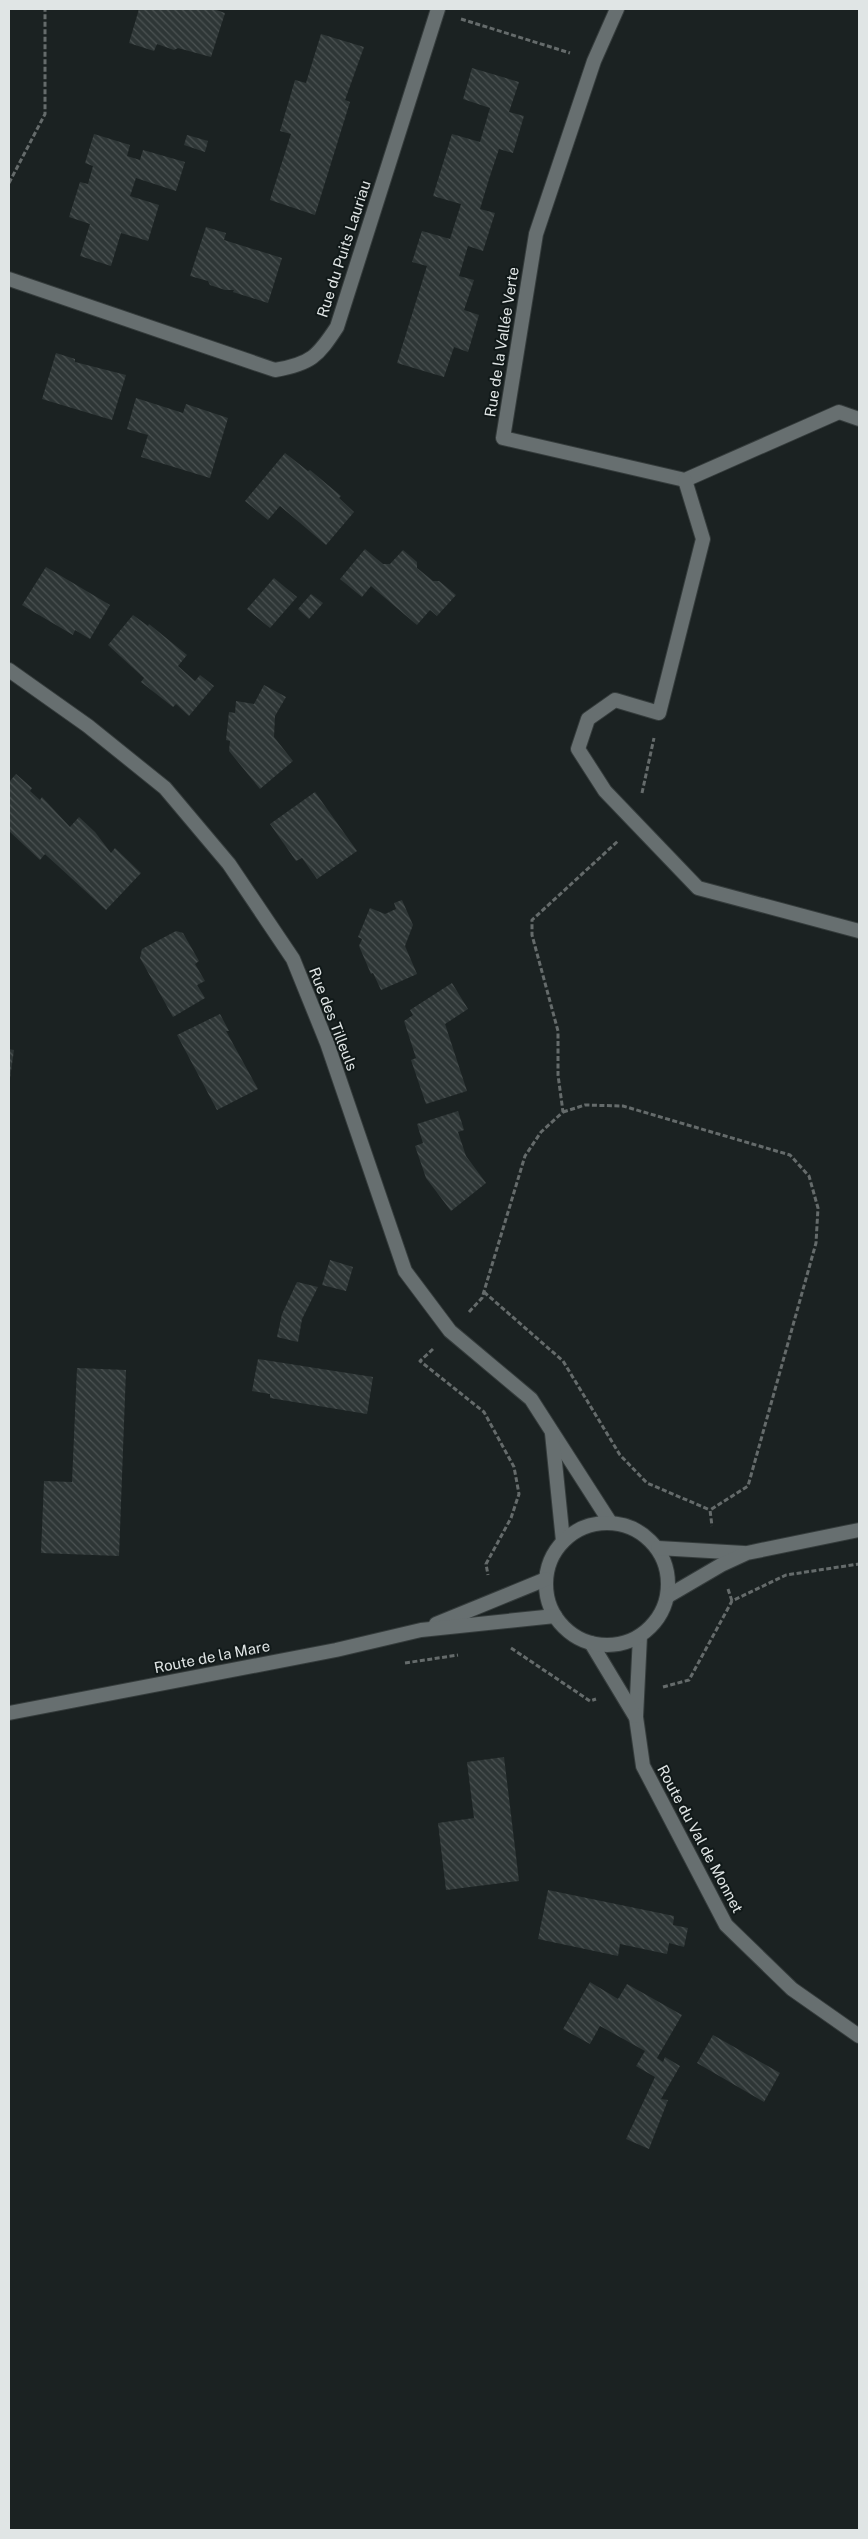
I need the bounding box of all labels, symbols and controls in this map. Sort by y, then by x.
street label: Rue du Puits Lauriau [313,178,374,319]
street label: Rue de la Vallée Verte [481,266,522,418]
street label: Rue des Tilleuls [306,965,361,1073]
street label: Route de la Mare [153,1637,271,1676]
street label: Route du Val de Monnet [654,1762,747,1916]

